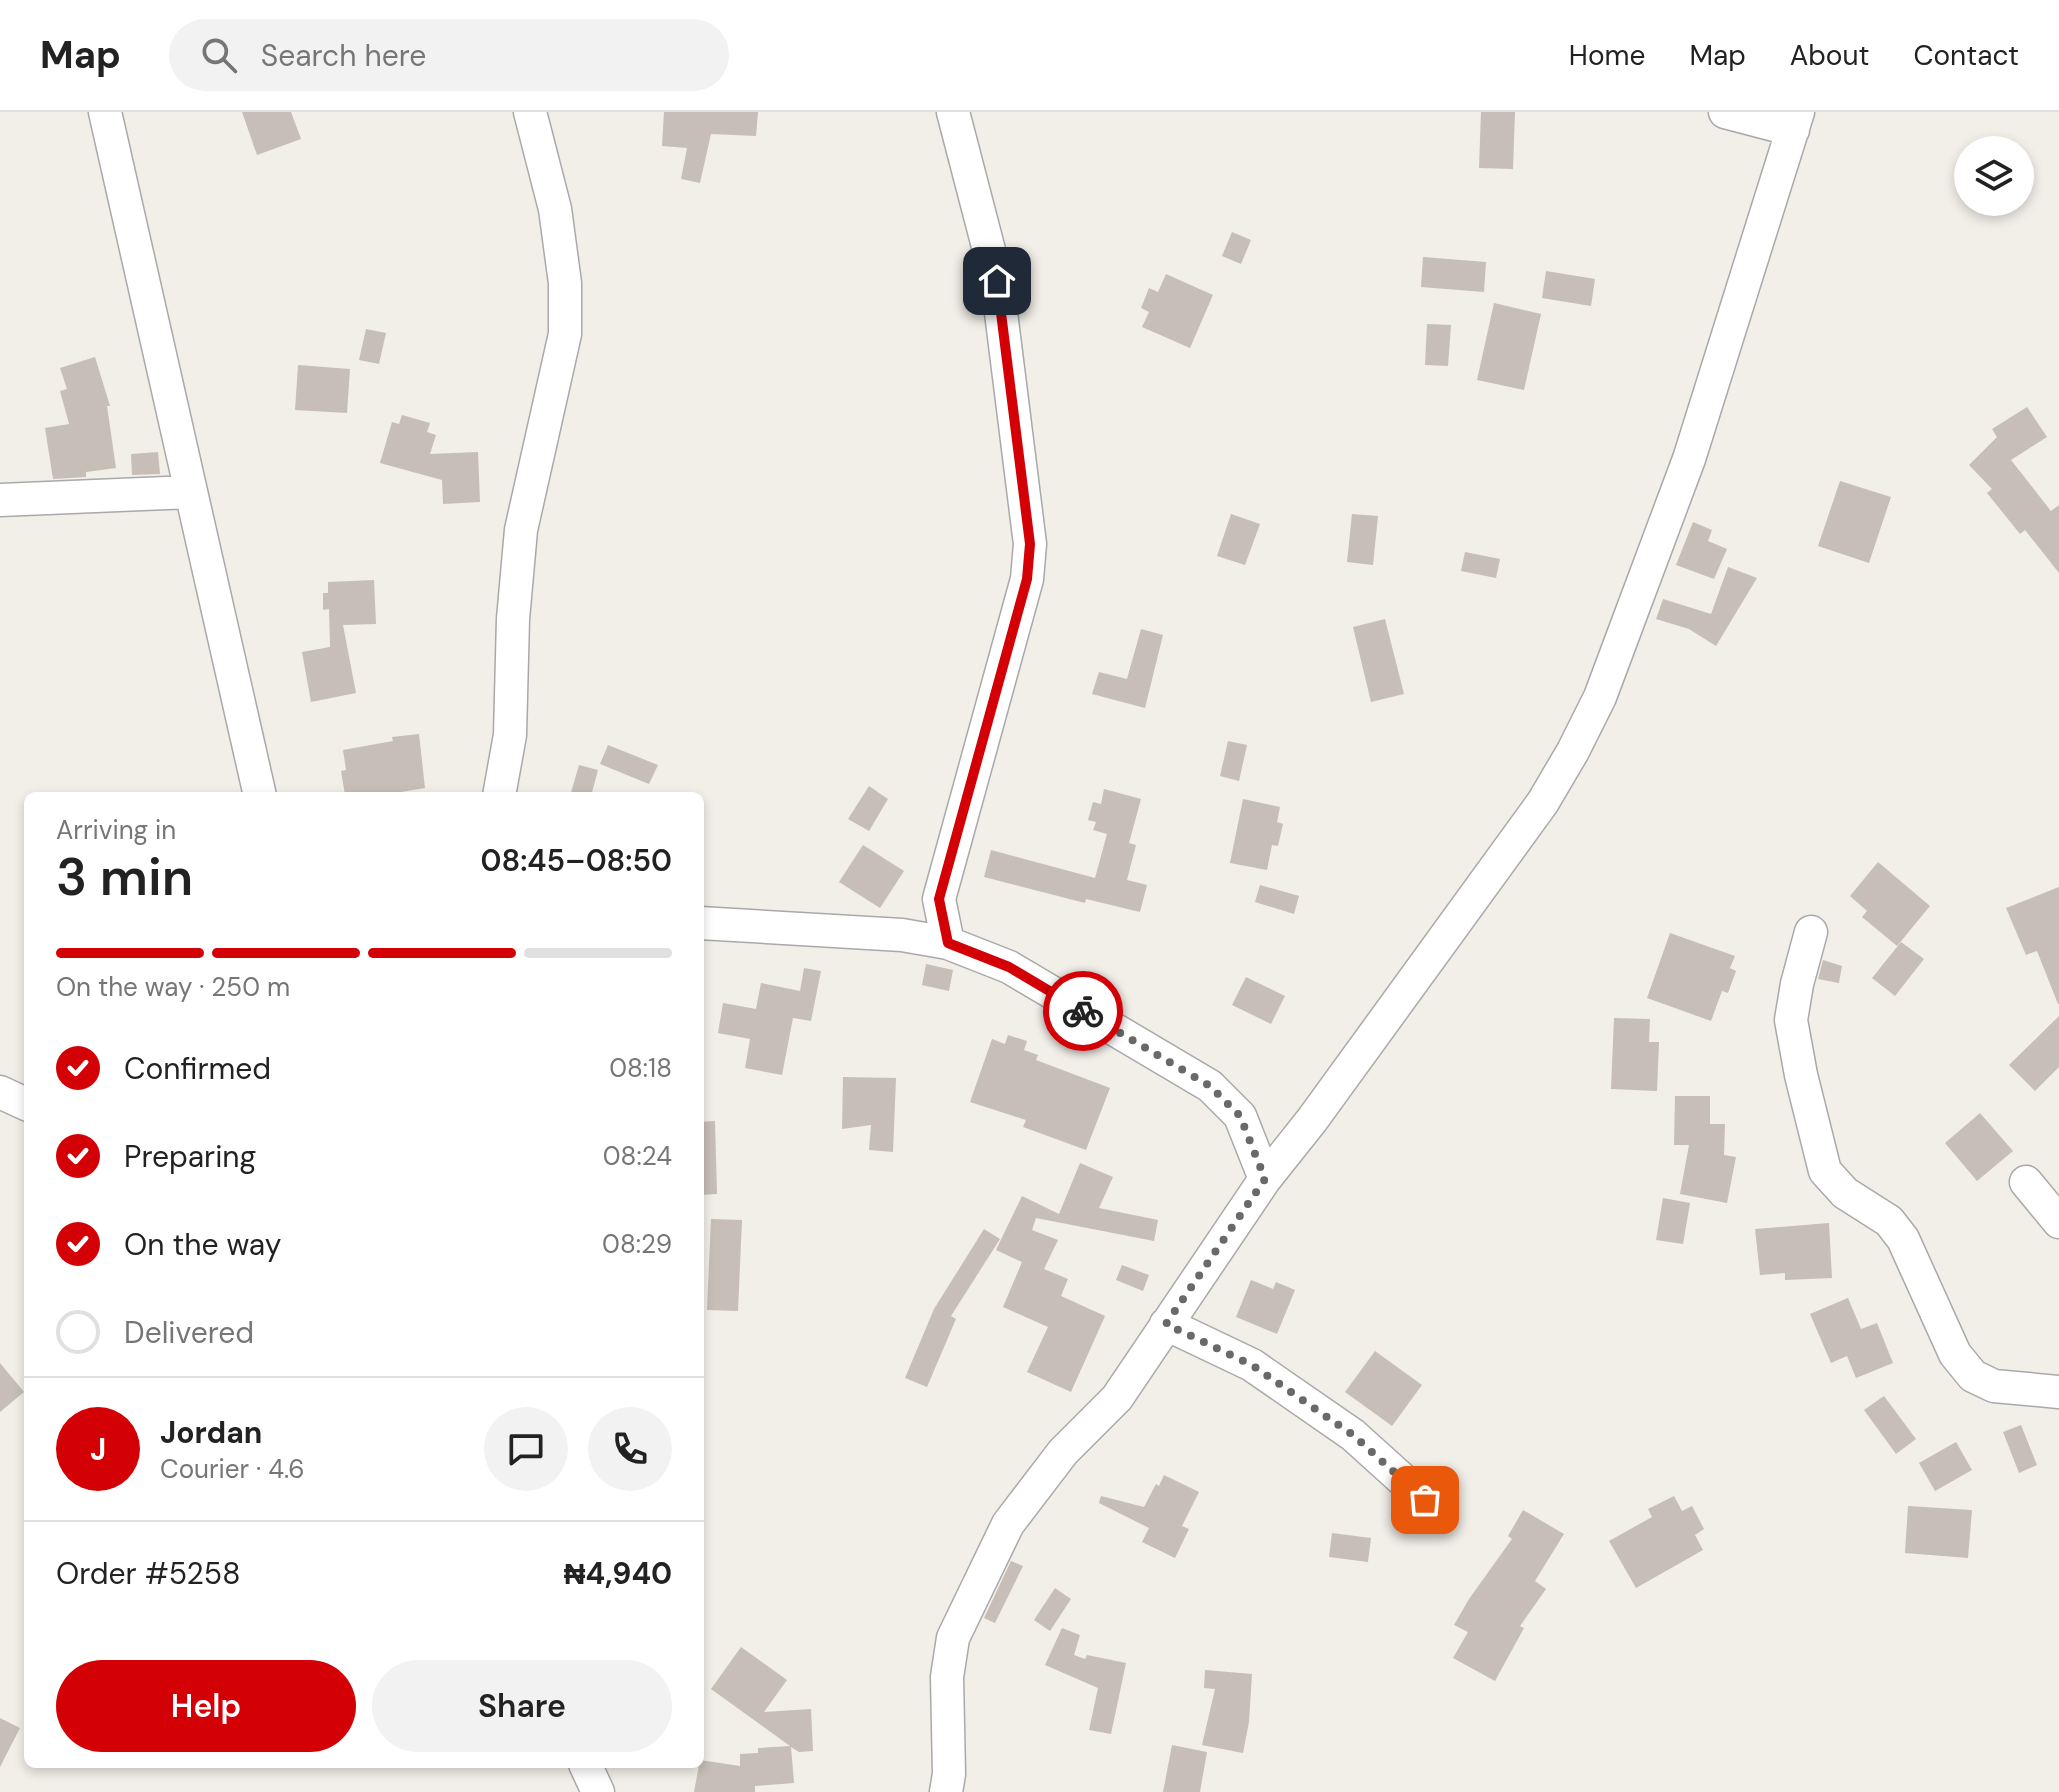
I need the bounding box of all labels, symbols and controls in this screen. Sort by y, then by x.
search box [169,19,729,91]
text: Map [40,30,121,80]
icon: search [197,33,241,77]
text: Search here [261,36,426,75]
text: Home [1569,37,1645,74]
text: Map [1689,37,1746,74]
text: About [1790,37,1869,74]
text: Contact [1913,37,2019,74]
map controls [1954,136,2034,216]
button: layers [1954,136,2034,216]
pin [963,247,1031,315]
icon: home [975,259,1019,303]
text: Arriving in [56,813,176,847]
text: 08:45–08:50 [480,841,672,880]
text: 3 min [56,843,193,911]
text: On the way · 250 m [56,970,290,1004]
courier [1043,971,1123,1051]
icon: bike [1061,989,1105,1033]
icon: check [56,1046,100,1090]
text: Confirmed [124,1049,271,1088]
text: 08:18 [609,1051,672,1085]
icon: check [56,1134,100,1178]
text: Preparing [124,1137,256,1176]
text: 08:24 [603,1139,672,1173]
icon: check [56,1222,100,1266]
text: On the way [124,1225,281,1264]
text: 08:29 [602,1227,672,1261]
text: Delivered [124,1313,254,1352]
button: chat [484,1407,568,1491]
button: phone [588,1407,672,1491]
text: Jordan [160,1413,262,1452]
text: J [90,1430,106,1469]
text: Courier · 4.6 [160,1452,305,1486]
pin [1391,1466,1459,1534]
icon: bag [1403,1478,1447,1522]
text: Order #5258 [56,1554,240,1593]
text: ₦4,940 [564,1554,672,1593]
button: Help [56,1660,356,1752]
button: Share [372,1660,672,1752]

